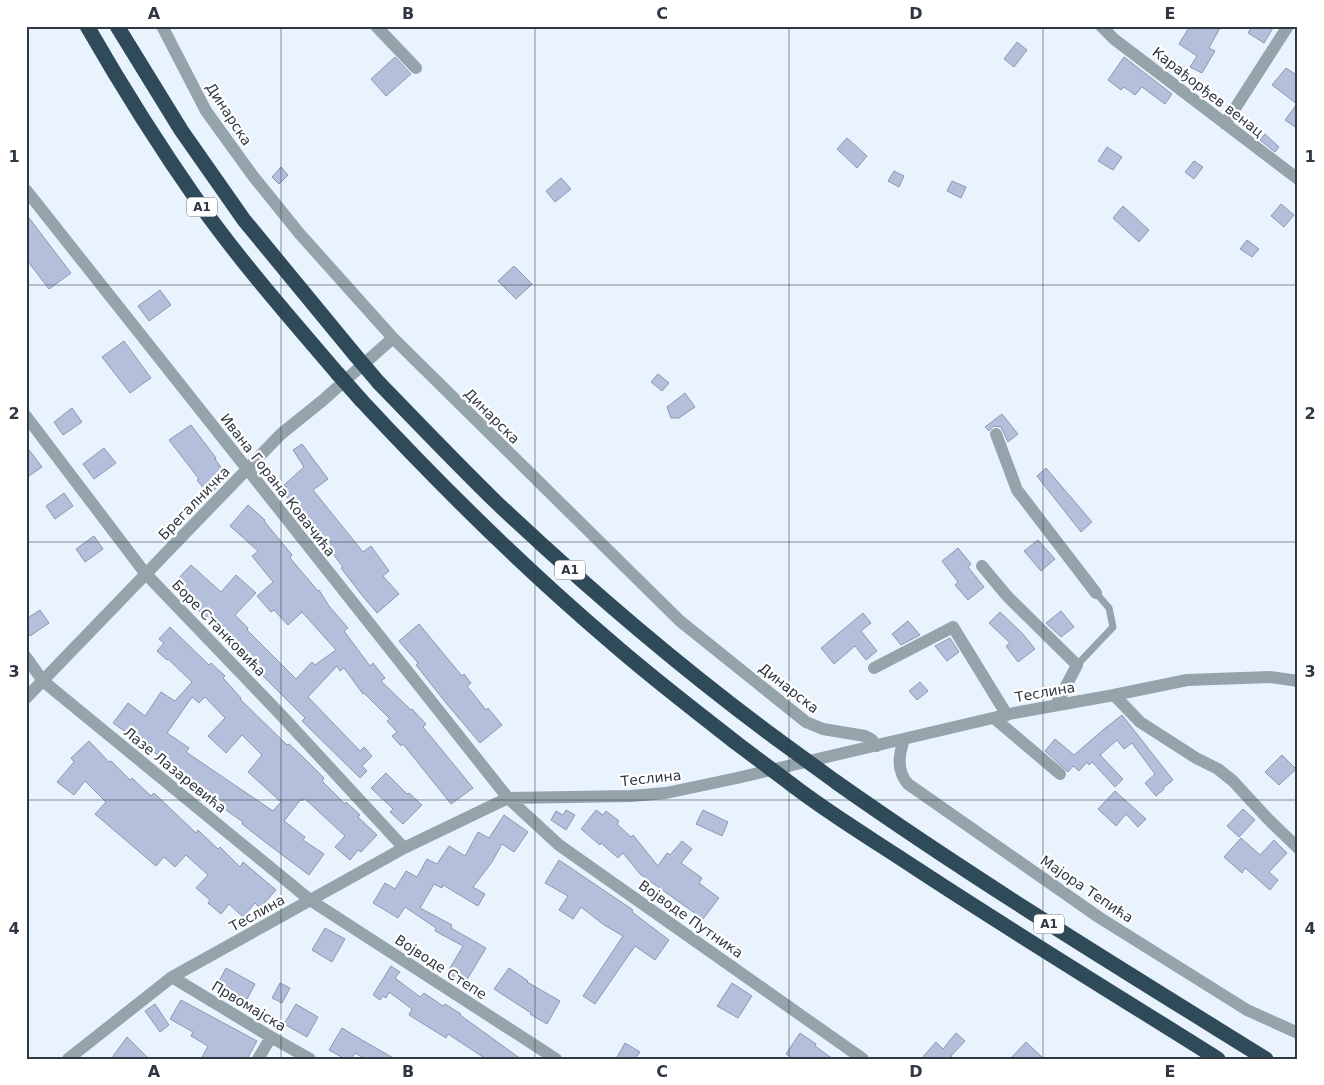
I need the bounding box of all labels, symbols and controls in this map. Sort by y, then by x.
text: A [148,4,161,23]
text: B [402,4,414,23]
text: C [656,4,668,23]
text: D [909,4,923,23]
text: E [1165,4,1175,23]
street label: Карађорђев венац [1149,44,1267,140]
street label: Динарска [203,80,255,148]
text: 1 [8,147,20,166]
text: 1 [1304,147,1316,166]
road number: A1 [187,198,217,216]
street label: Динарска [461,385,523,447]
text: 2 [8,404,20,423]
text: 2 [1304,404,1316,423]
street label: Ивана Горана Ковачића [217,410,339,560]
street label: Брегалничка [155,463,233,543]
road number: A1 [555,560,585,580]
street label: Боре Станковића [169,576,269,680]
street label: Динарска [756,660,822,716]
text: 3 [8,662,20,681]
text: 3 [1304,662,1316,681]
street label: Теслина [1013,679,1076,705]
street label: Лазе Лазаревића [120,724,230,816]
street label: Теслина [619,767,682,789]
street label: Мајора Тепића [1038,852,1136,926]
street label: Војводе Путника [636,877,746,961]
street label: Теслина [226,891,287,935]
road number: A1 [1034,914,1064,934]
text: 4 [8,919,20,938]
text: 4 [1304,919,1316,938]
street label: Војводе Степе [392,931,490,1003]
street label: Првомајска [209,978,289,1034]
text: A [148,1062,161,1081]
text: B [402,1062,414,1081]
text: C [656,1062,668,1081]
text: D [909,1062,923,1081]
text: E [1165,1062,1175,1081]

